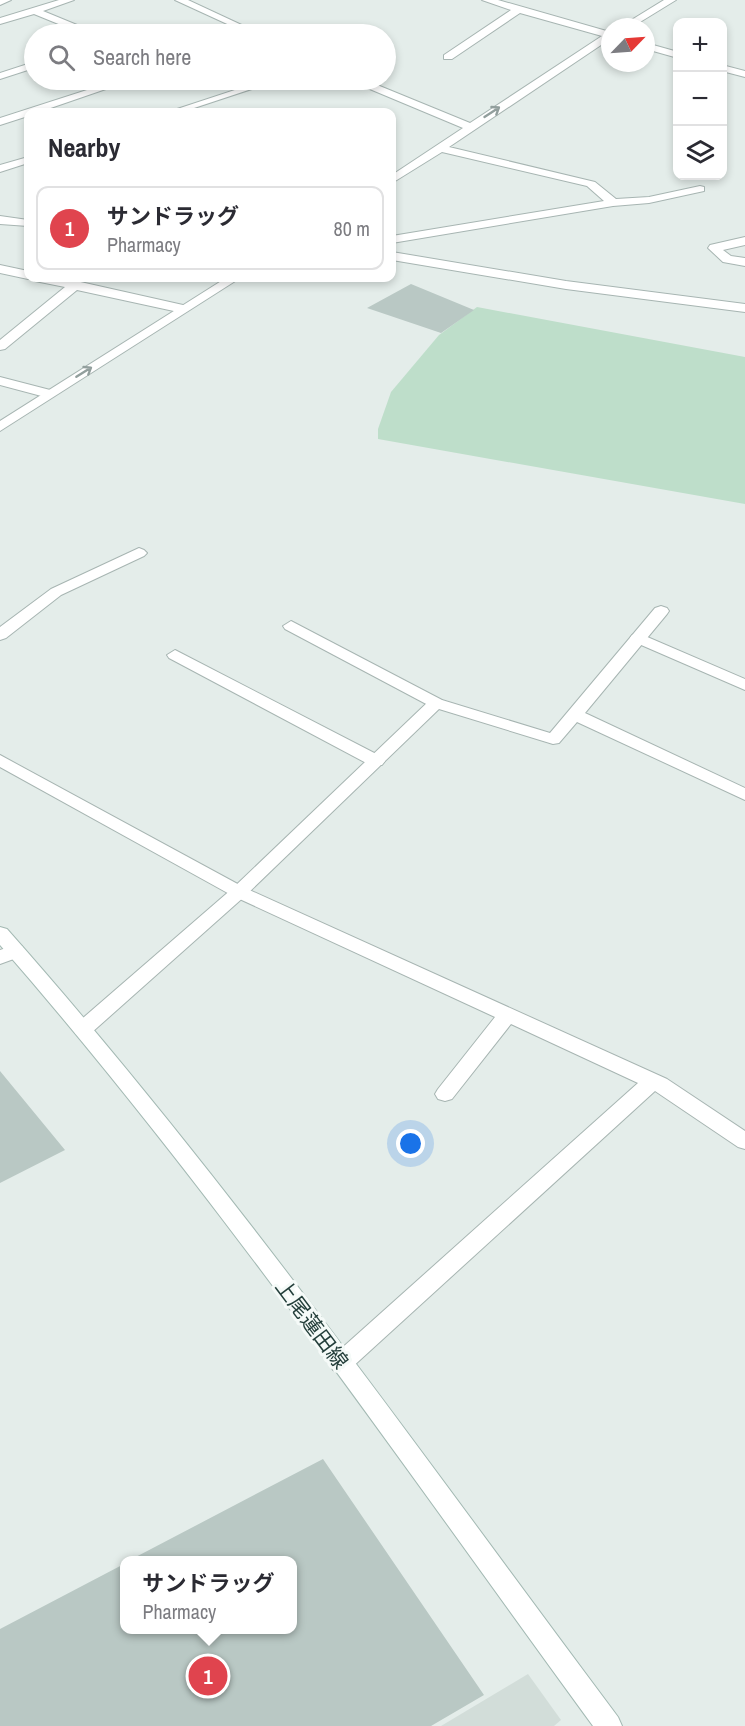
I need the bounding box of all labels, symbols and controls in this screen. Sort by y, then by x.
north arrow [601,18,655,72]
map controls [673,18,727,180]
button: + [673,18,727,72]
search box [24,24,396,90]
icon: search [45,41,78,74]
text: Search here [93,42,191,72]
button: − [673,72,727,126]
one-way arrow [484,106,500,118]
button: layers [673,126,727,180]
text: Nearby [48,130,120,165]
text: サンドラッグ [107,201,239,231]
text: 1 [65,215,74,242]
text: 80 m [334,215,370,242]
text: Pharmacy [107,231,181,258]
one-way arrow [75,366,92,378]
your location [396,1129,425,1158]
street label: 上尾蓮田線 [269,1273,355,1375]
popup [120,1556,297,1634]
text: サンドラッグ [142,1568,275,1598]
text: Pharmacy [142,1598,216,1625]
pin: 1 [188,1654,228,1698]

